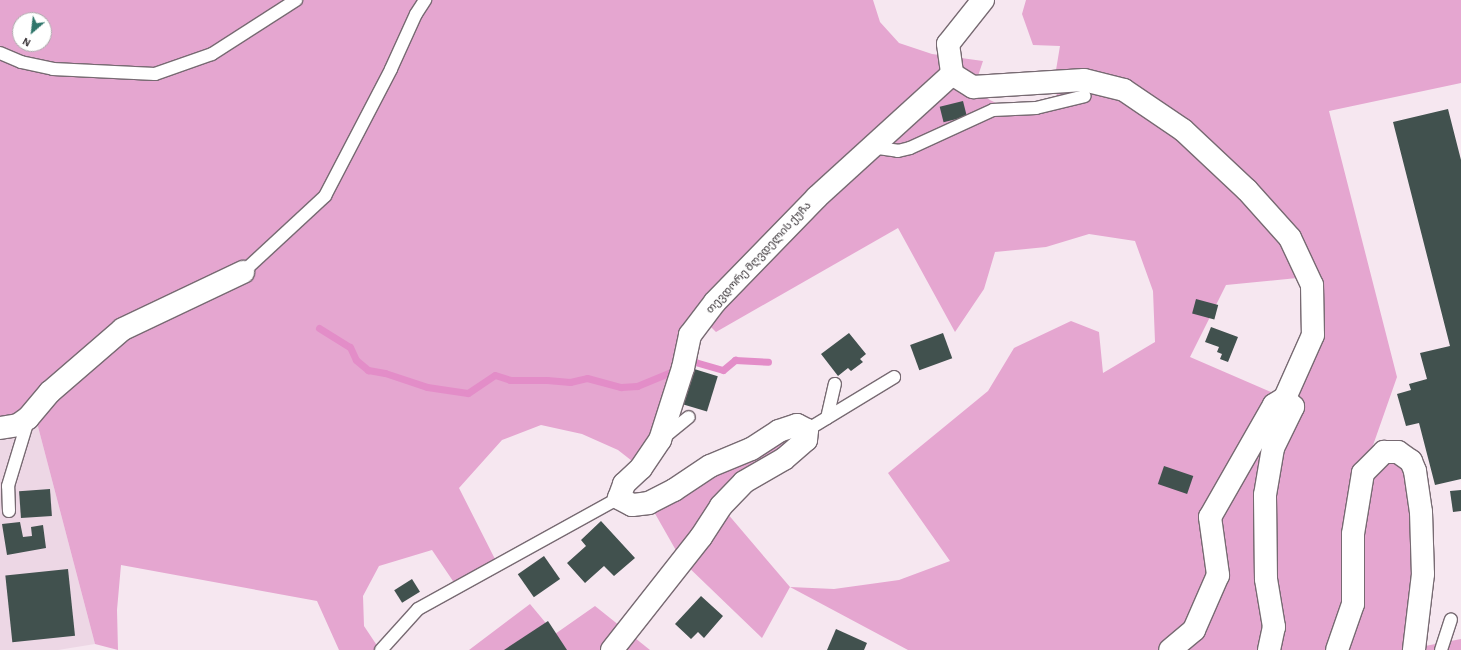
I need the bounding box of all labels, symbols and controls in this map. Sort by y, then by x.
north arrow [12,12,52,52]
text: N [21,36,33,49]
street label: თევდორე მღვდელის ქუჩა [704,199,814,317]

